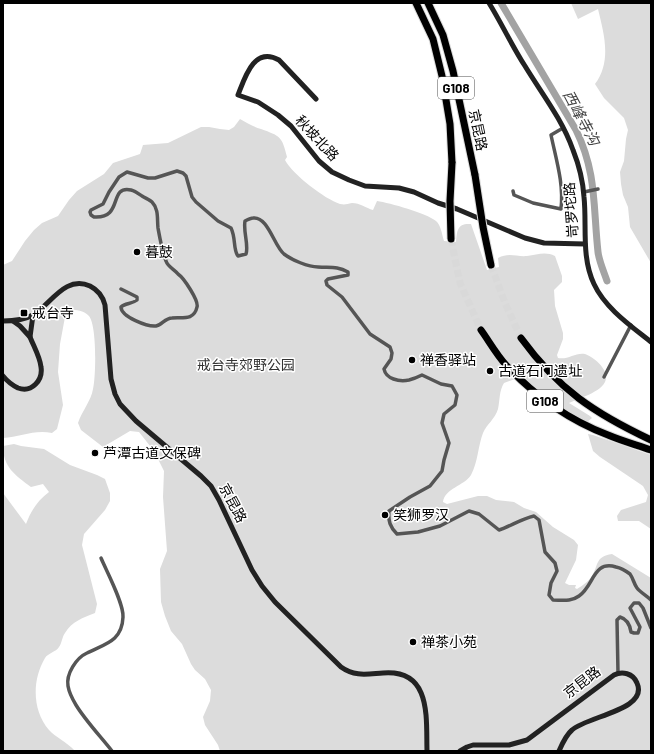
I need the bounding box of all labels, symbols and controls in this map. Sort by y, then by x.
road number: G108 [438,77,474,99]
water label: 西峰寺沟 [560,87,605,150]
street label: 京昆路 [466,108,491,152]
street label: 秋坡北路 [292,111,343,164]
street label: 岢罗坨路 [560,182,581,239]
place label: 暮鼓 [145,243,173,260]
marker: 暮鼓 [132,247,142,257]
place label: 戒台寺 [32,304,74,321]
marker: 戒台寺 [19,308,29,318]
place label: 禅香驿站 [420,351,476,368]
marker: 禅香驿站 [407,355,417,365]
park label: 戒台寺郊野公园 [197,356,295,373]
place label: 古道石门遗址 [498,362,582,379]
marker: 古道石门遗址 [485,366,495,376]
road number: G108 [527,390,563,412]
place label: 芦潭古道文保碑 [103,444,201,461]
marker: 芦潭古道文保碑 [90,448,100,458]
street label: 京昆路 [216,480,251,525]
place label: 笑狮罗汉 [393,506,449,523]
marker: 笑狮罗汉 [380,510,390,520]
place label: 禅茶小苑 [421,633,477,650]
marker: 禅茶小苑 [408,637,418,647]
street label: 京昆路 [560,662,604,701]

